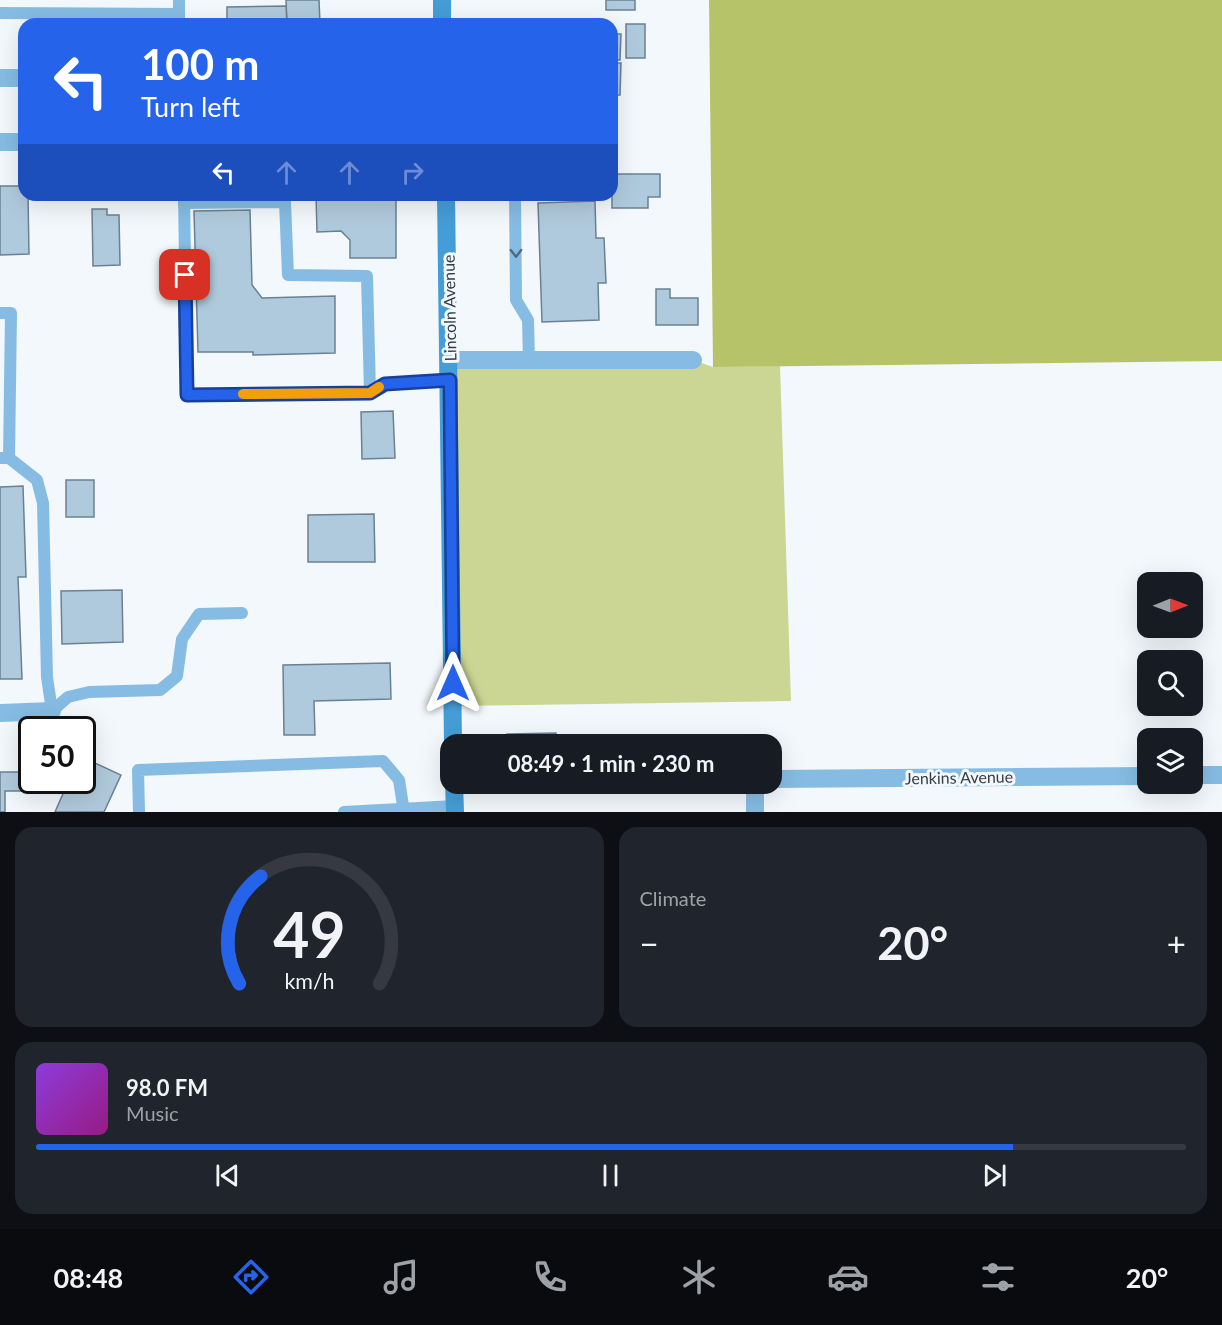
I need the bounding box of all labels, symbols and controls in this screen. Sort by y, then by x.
text: 100 m [141,39,259,89]
icon: left [42,42,120,120]
text: Turn left [141,90,240,123]
icon: left [207,156,240,189]
icon: ahead [270,156,303,189]
icon: ahead [333,156,366,189]
icon: right [396,156,429,189]
pin [159,249,210,300]
one-way arrow [510,249,522,258]
street label: Lincoln Avenue [439,254,459,362]
icon: arrive [168,258,201,291]
north arrow [1137,572,1203,638]
map controls [1137,572,1203,794]
button: search [1137,650,1203,716]
position arrow [421,651,485,715]
speed limit sign: 50 [18,716,96,794]
button: layers [1137,728,1203,794]
text: 08:49 · 1 min · 230 m [508,750,714,777]
street label: Jenkins Avenue [905,767,1013,787]
text: Climate [640,886,706,910]
text: 49 [273,896,345,971]
text: 20° [877,916,948,970]
text: − [640,923,659,963]
text: + [1167,923,1186,963]
text: km/h [284,968,334,994]
text: 98.0 FM [126,1074,208,1101]
text: Music [126,1101,179,1125]
icon: previous [211,1159,244,1192]
icon: pause [594,1159,627,1192]
icon: next [978,1159,1011,1192]
icon: directions [230,1256,272,1298]
icon: music [380,1256,422,1298]
icon: phone [529,1256,571,1298]
icon: climate [678,1256,720,1298]
icon: car [827,1256,869,1298]
icon: filters [977,1256,1019,1298]
text: 08:48 [54,1261,123,1294]
text: 20° [1126,1261,1168,1294]

